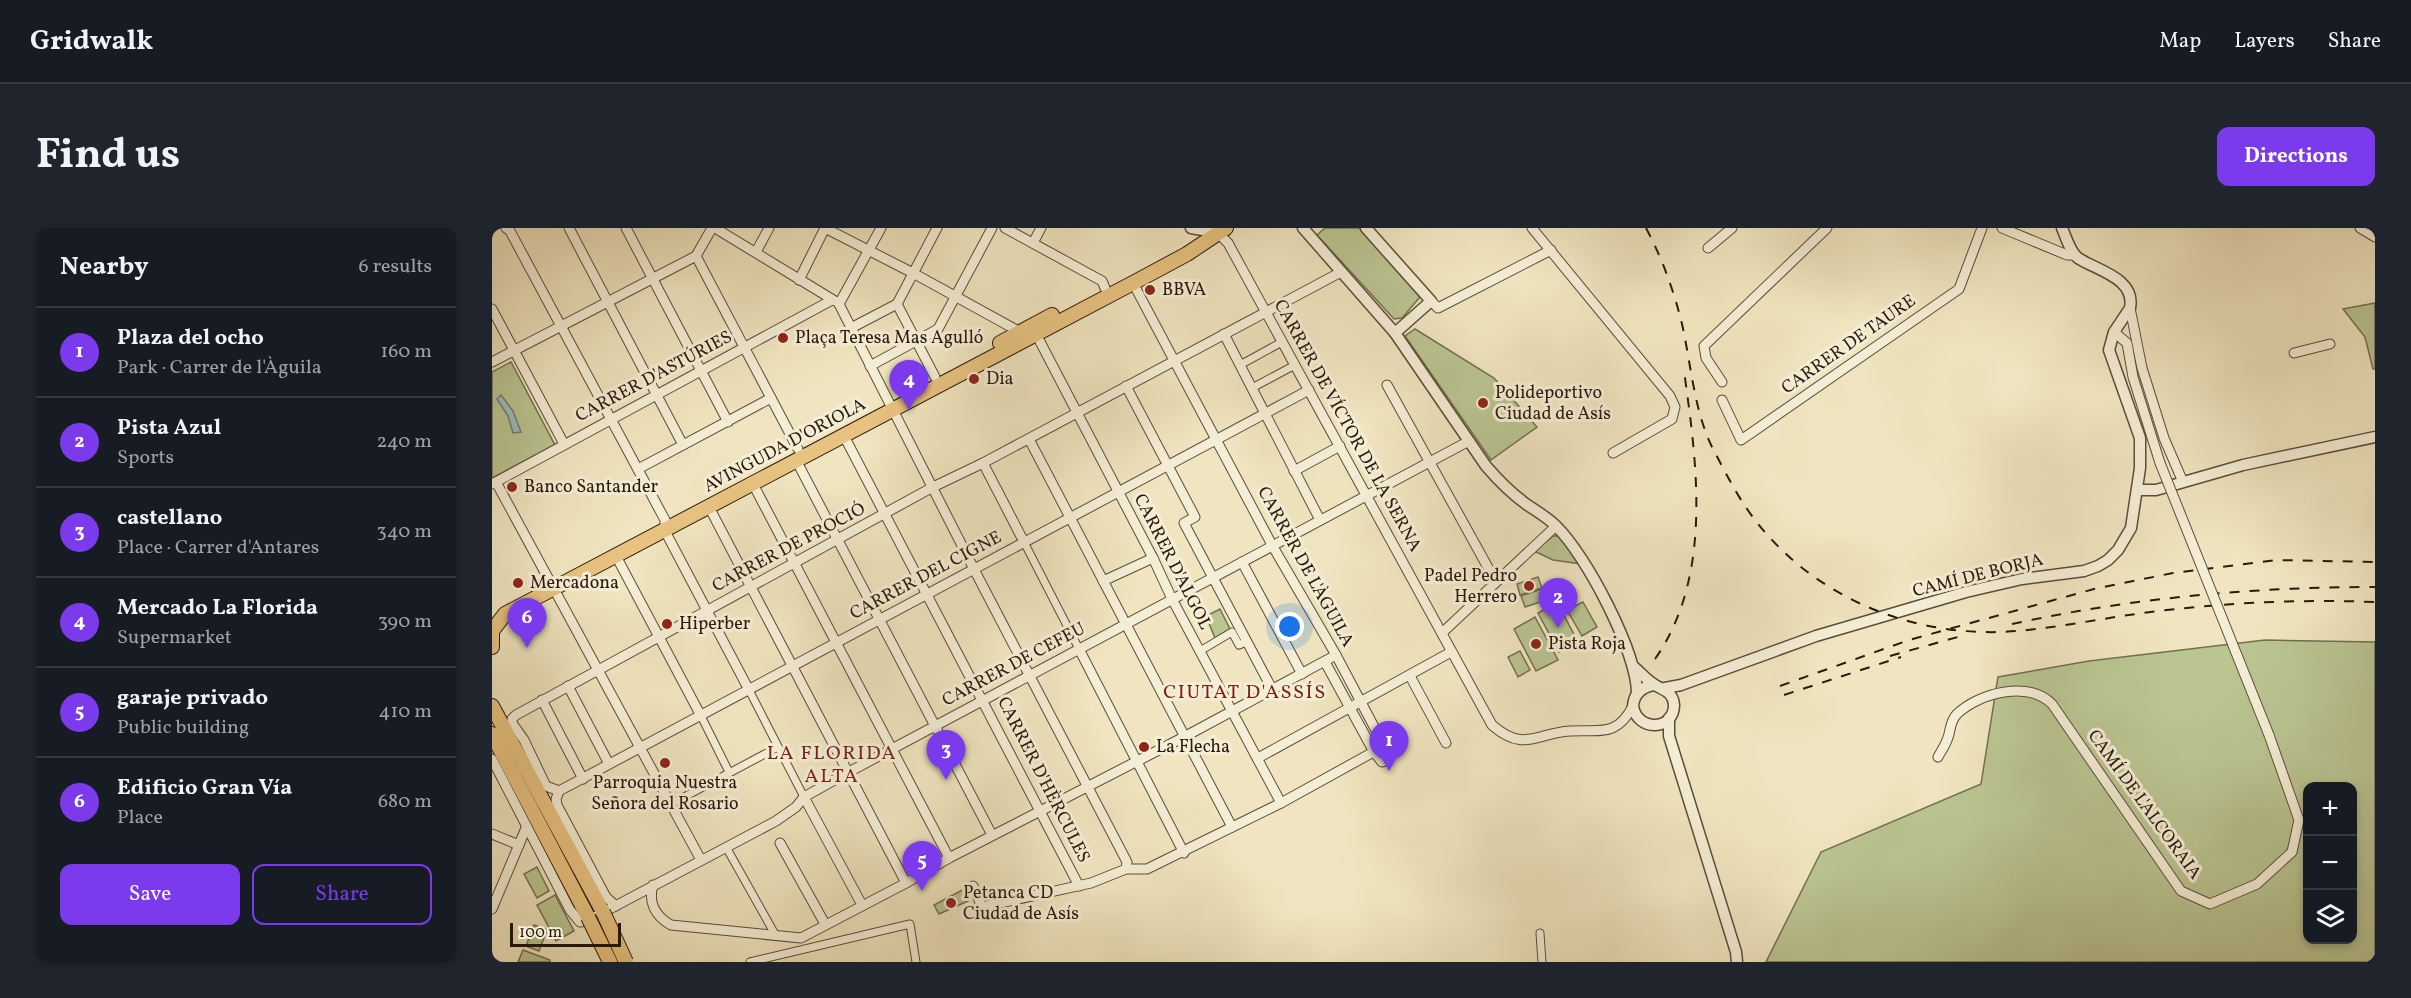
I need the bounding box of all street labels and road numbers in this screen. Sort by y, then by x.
street label: CARRER DE TAURE [1777,289,1921,401]
street label: CARRER DE VÍCTOR DE LA SERNA [1267,295,1427,557]
street label: CARRER D'ASTÚRIES [571,325,737,429]
street label: AVINGUDA D'ORIOLA [699,392,871,499]
street label: CARRER DE L'ÀGUILA [1250,482,1360,652]
street label: CARRER D'ALGOL [1127,490,1217,634]
street label: CARRER DE PROCIÓ [708,497,870,599]
street label: CARRER DEL CIGNE [846,525,1006,627]
street label: CAMÍ DE BORJA [1910,548,2046,604]
street label: CARRER DE CEFEU [938,617,1090,713]
street label: CARRER D'HÈRCULES [990,693,1096,867]
street label: CAMÍ DE L'ALCORAIA [2081,725,2207,885]

